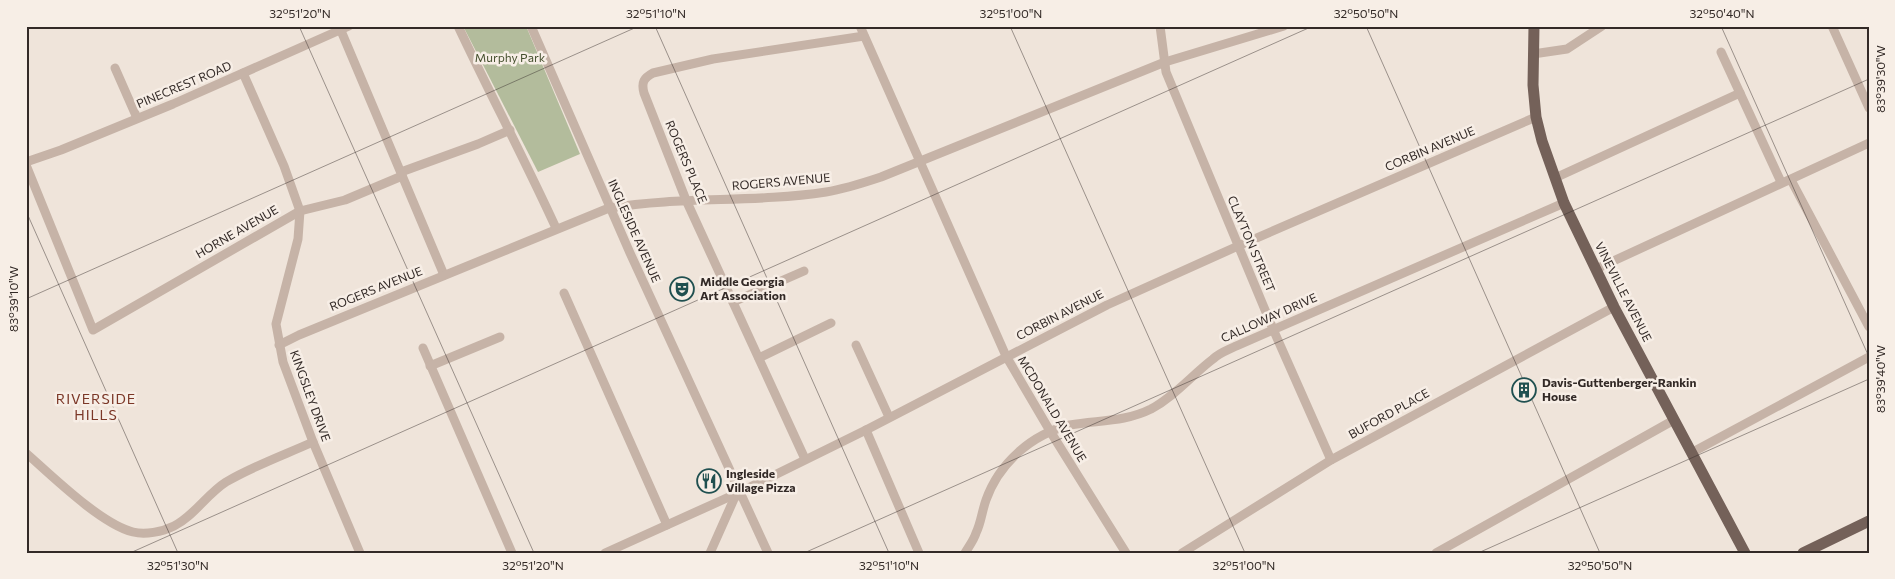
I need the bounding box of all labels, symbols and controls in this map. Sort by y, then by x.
text: 32°51'20"N [269,6,331,20]
text: 32°51'10"N [626,6,686,20]
text: 32°51'00"N [980,6,1042,20]
text: 32°50'50"N [1334,6,1398,20]
text: 32°50'40"N [1690,6,1754,20]
text: 83°39'30"W [1873,45,1887,113]
park label: Murphy Park [475,50,546,64]
street label: PINECREST ROAD [134,58,233,110]
street label: ROGERS PLACE [663,118,711,205]
street label: CORBIN AVENUE [1383,123,1477,173]
street label: ROGERS AVENUE [731,170,831,192]
street label: INGLESIDE AVENUE [606,177,664,284]
street label: CLAYTON STREET [1225,193,1279,294]
street label: HORNE AVENUE [193,202,280,260]
street label: VINEVILLE AVENUE [1593,239,1655,344]
street label: ROGERS AVENUE [327,263,424,313]
text: 83°39'10"W [6,266,20,332]
place label: Middle Georgia Art Association [700,274,786,302]
theatre icon: Middle Georgia Art Association [669,276,695,302]
street label: CORBIN AVENUE [1014,286,1106,342]
street label: CALLOWAY DRIVE [1218,290,1319,345]
text: 83°39'40"W [1873,345,1887,413]
street label: KINGSLEY DRIVE [288,348,334,443]
street label: MCDONALD AVENUE [1016,353,1090,464]
place label: Davis-Guttenberger-Rankin House [1542,375,1696,403]
building icon: Davis-Guttenberger-Rankin House [1511,377,1537,403]
street label: BUFORD PLACE [1346,385,1431,441]
district label: RIVERSIDE HILLS [56,390,136,423]
place label: Ingleside Village Pizza [726,466,796,494]
restaurant icon: Ingleside Village Pizza [696,468,722,494]
text: 32°51'30"N [147,558,209,572]
text: 32°51'20"N [502,558,564,572]
text: 32°51'10"N [859,558,919,572]
text: 32°51'00"N [1213,558,1275,572]
text: 32°50'50"N [1568,558,1632,572]

